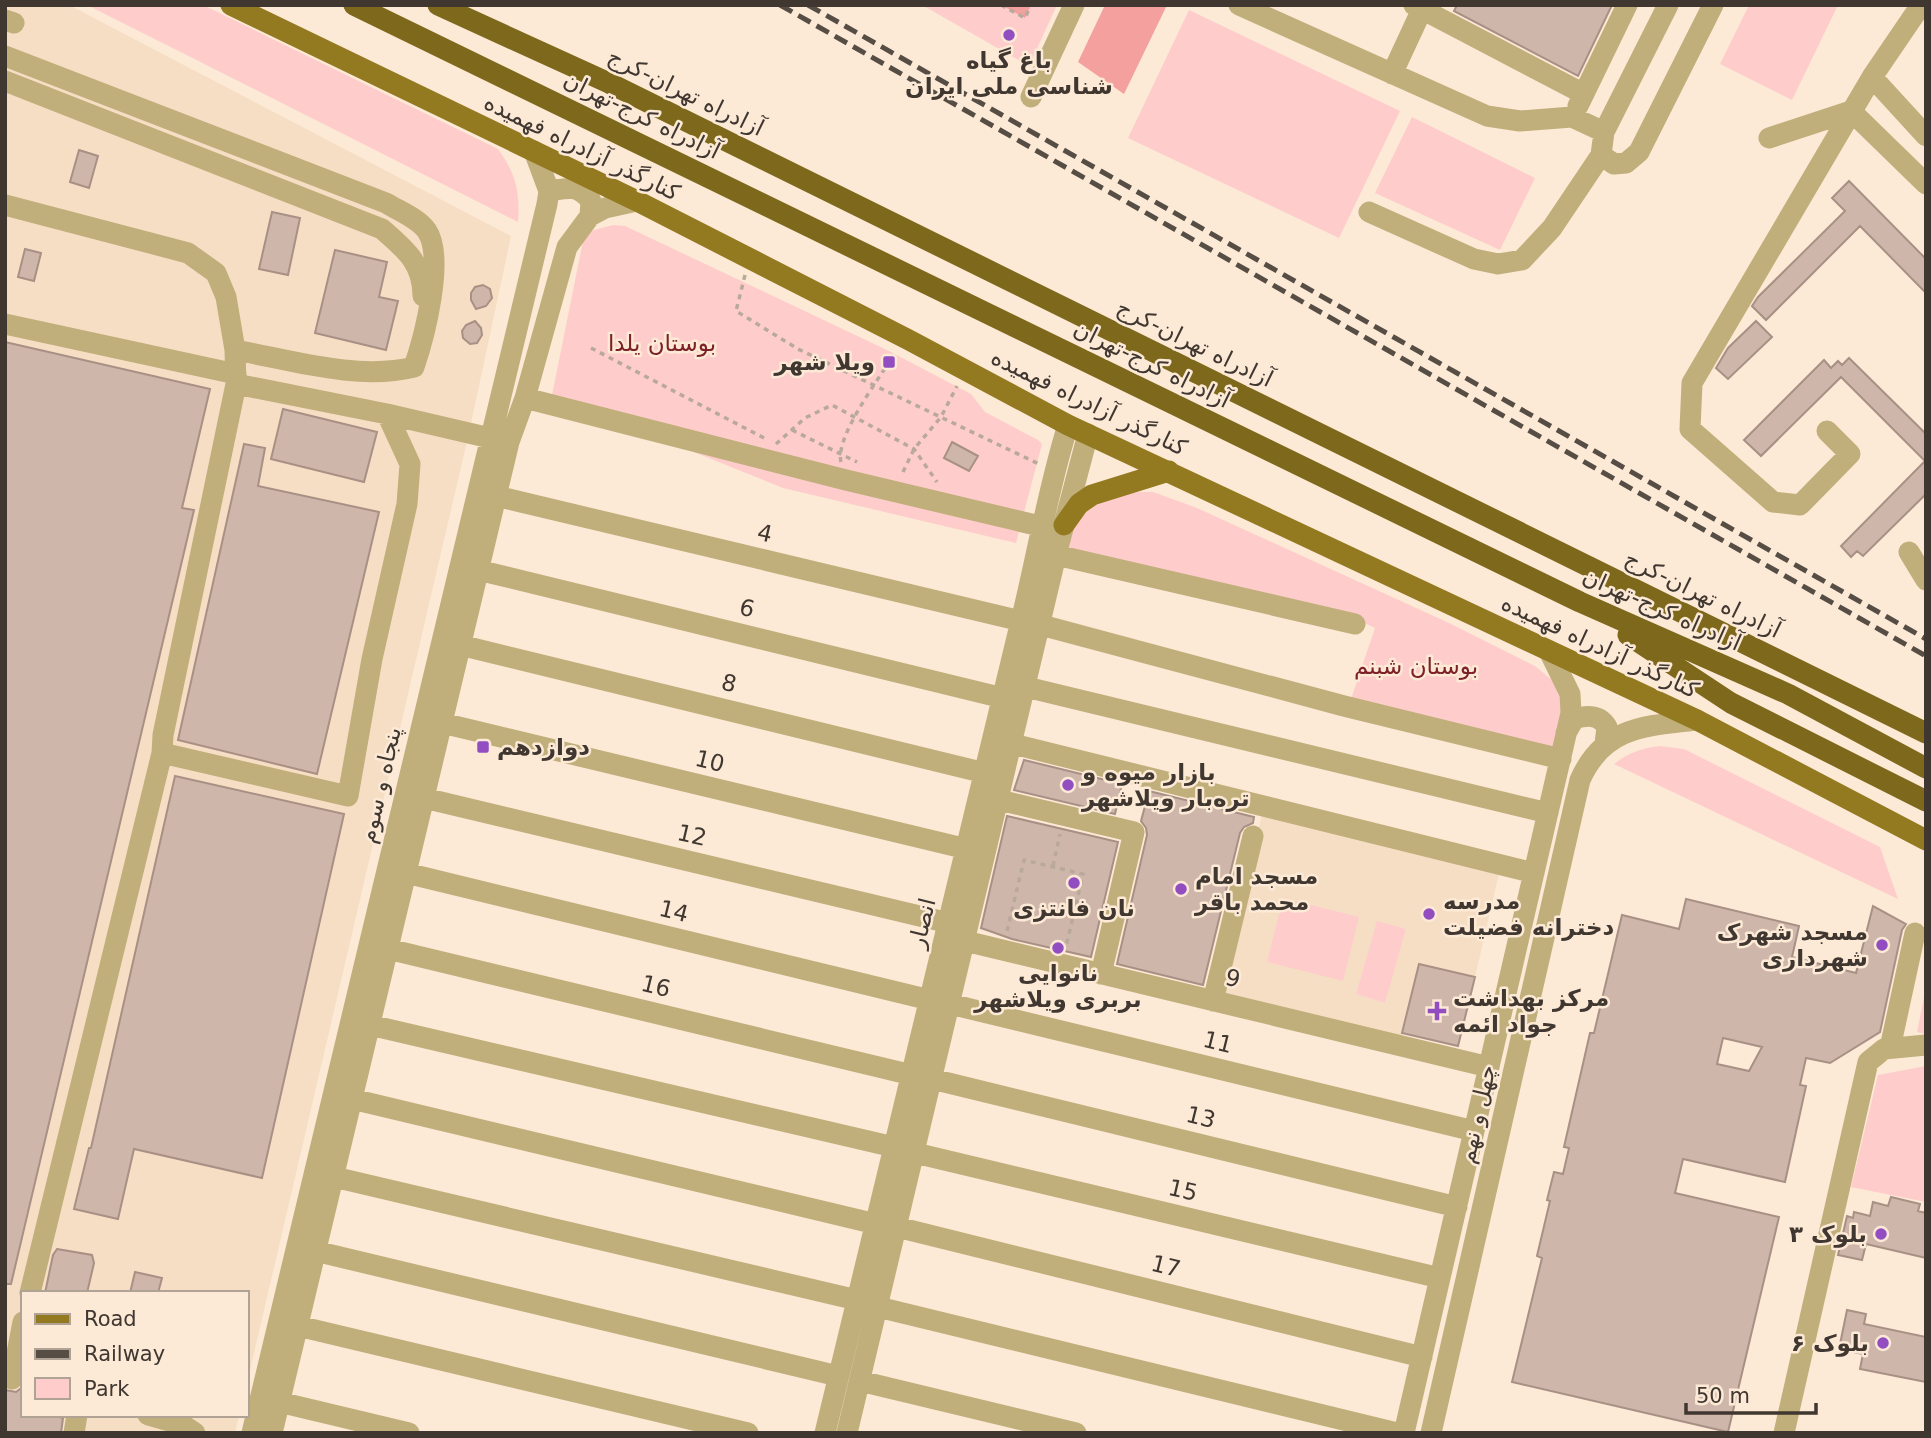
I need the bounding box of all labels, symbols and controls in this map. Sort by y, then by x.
marker: باغ گیاه‌ شناسی ملی ایران [1001,27,1017,43]
street label: آزادراه تهران-کرج [603,42,770,143]
place label: باغ گیاه‌ شناسی ملی ایران [905,47,1113,100]
street label: آزادراه کرج-تهران [559,65,726,166]
street label: کنارگذر آزادراه فهمیده [480,87,685,207]
street label: آزادراه تهران-کرج [1112,293,1279,394]
street label: آزادراه کرج-تهران [1069,314,1236,415]
park label: بوستان یلدا [608,330,716,357]
street label: کنارگذر آزادراه فهمیده [987,342,1192,462]
place label: ویلا شهر [773,349,875,376]
marker: ویلا شهر [881,354,897,370]
street label: 4 [755,519,775,547]
street label: آزادراه تهران-کرج [1620,544,1787,645]
street label: آزادراه کرج-تهران [1578,561,1747,657]
street label: کنارگذر آزادراه فهمیده [1497,588,1703,704]
street label: 6 [737,594,757,622]
park label: بوستان شبنم [1354,653,1478,680]
street label: 8 [719,669,739,697]
street label: پنجاه و سوم [354,724,407,846]
place label: دوازدهم [497,734,590,761]
marker: دوازدهم [475,739,491,755]
street label: 10 [693,745,727,777]
place label: بازار میوه و تره‌بار ویلاشهر [1081,759,1250,812]
marker: بازار میوه و تره‌بار ویلاشهر [1060,777,1076,793]
street label: 12 [675,819,709,851]
place label: مسجد امام محمد باقر [1194,863,1318,916]
marker: نان فانتزی [1066,875,1082,891]
marker: مسجد امام محمد باقر [1173,881,1189,897]
place label: مدرسه دخترانه فضیلت [1443,888,1615,941]
street label: 14 [657,895,691,927]
street label: انصار [903,895,942,952]
place label: نان فانتزی [1013,895,1135,922]
marker: مدرسه دخترانه فضیلت [1421,906,1437,922]
place label: مسجد شهرک شهرداری [1717,919,1868,972]
marker: مسجد شهرک شهرداری [1874,937,1890,953]
marker: نانوایی بربری ویلاشهر [1050,940,1066,956]
place label: نانوایی بربری ویلاشهر [973,960,1142,1013]
street label: 9 [1223,964,1243,992]
street label: 16 [639,970,673,1002]
place label: مرکز بهداشت جواد ائمه [1453,985,1609,1038]
marker: مرکز بهداشت جواد ائمه [1427,1001,1447,1021]
street label: 11 [1201,1026,1235,1058]
street label: چهل و نهم [1453,1062,1502,1166]
street label: 13 [1184,1101,1218,1133]
street label: 15 [1166,1174,1200,1206]
place label: بلوک ۳ [1789,1221,1867,1248]
marker: بلوک ۳ [1873,1226,1889,1242]
street label: 17 [1149,1250,1183,1282]
legend [21,1291,248,1417]
text: Road [84,1307,137,1331]
place label: بلوک ۶ [1791,1330,1869,1357]
marker: بلوک ۶ [1875,1335,1891,1351]
text: Railway [84,1342,165,1366]
scale bar [1686,1372,1815,1416]
text: Park [84,1377,130,1401]
text: 50 m [1696,1384,1750,1408]

